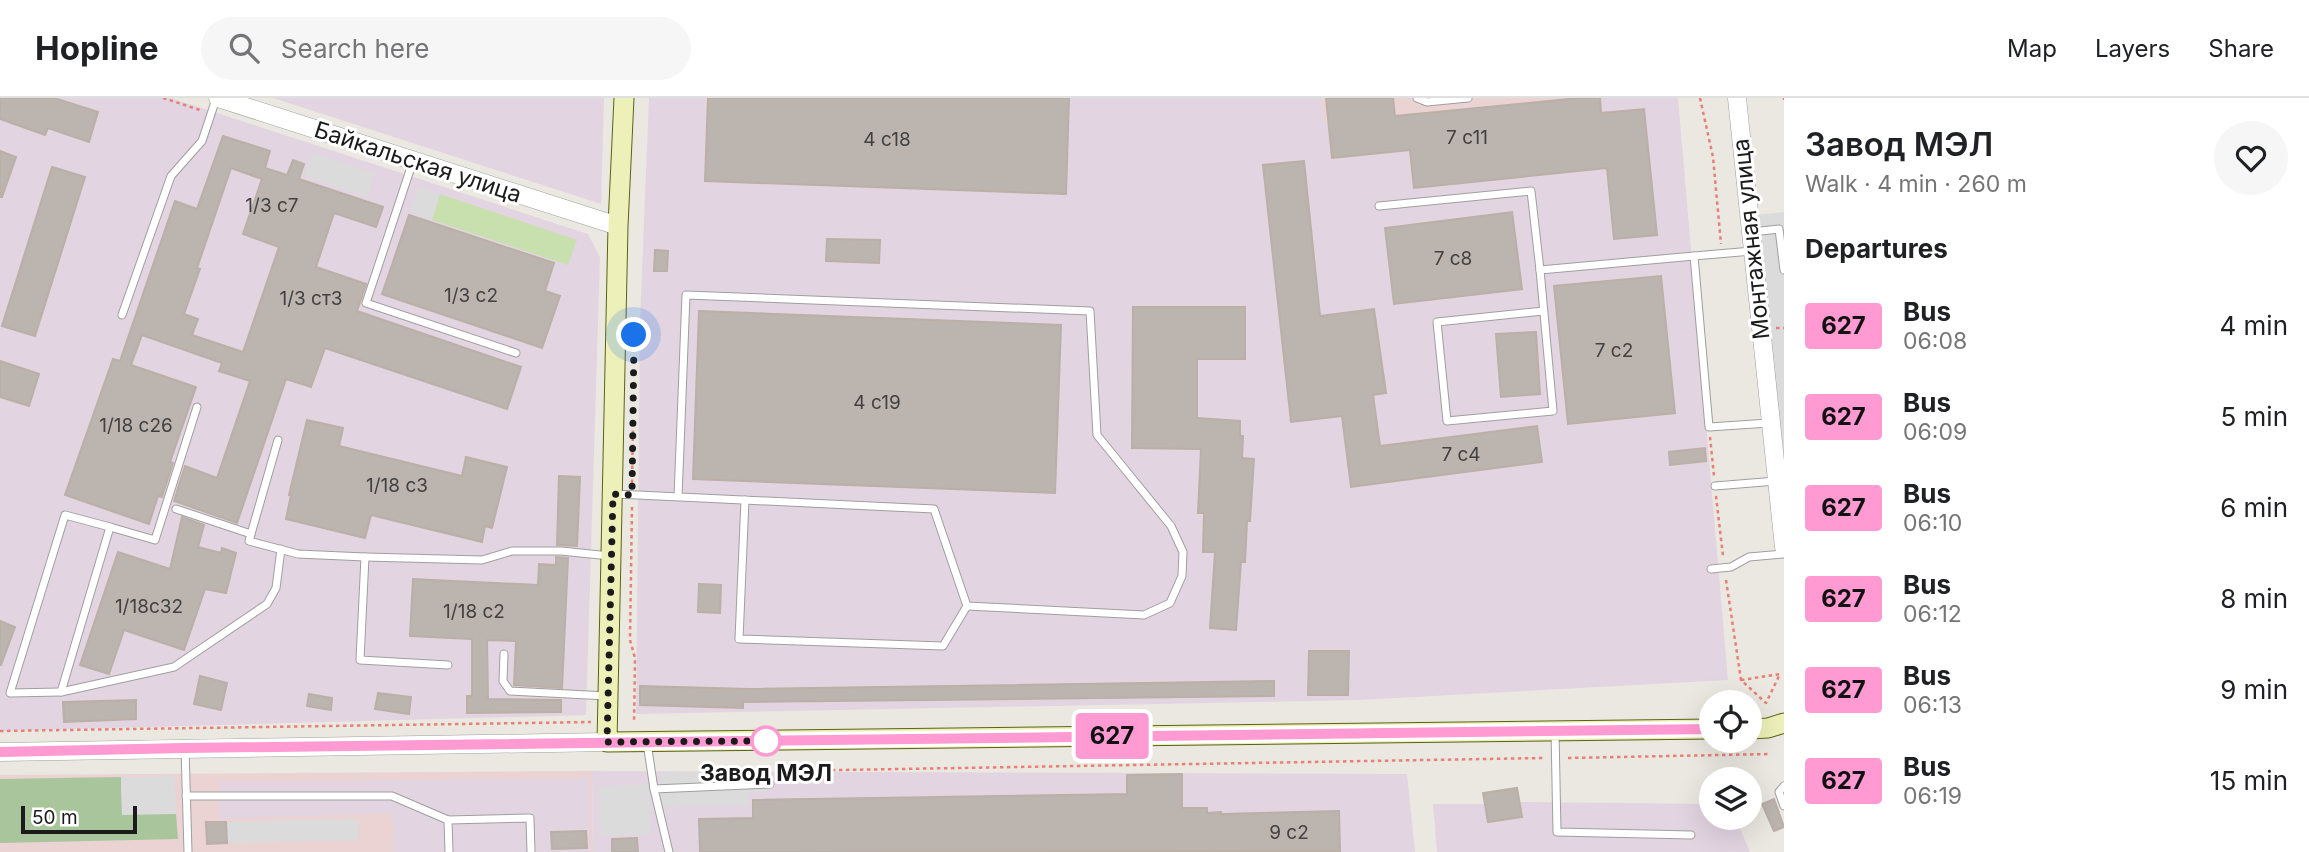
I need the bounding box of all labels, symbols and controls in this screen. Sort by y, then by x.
search box [201,17,691,80]
text: Hopline [35,28,159,68]
icon: search [225,29,263,67]
text: Search here [281,33,429,64]
text: Map [2007,34,2057,63]
text: Layers [2095,34,2170,63]
text: Share [2208,34,2274,63]
street label: Байкальская улица [311,115,525,209]
button: heart [2214,121,2288,195]
text: Завод МЭЛ [1805,124,1993,164]
house number: 7 с11 [1446,126,1488,149]
house number: 4 с18 [863,128,911,151]
street label: Монтажная улица [1727,137,1775,341]
text: Walk · 4 min · 260 m [1805,170,2027,198]
house number: 1/3 с7 [245,194,299,217]
text: Departures [1805,233,1948,264]
house number: 7 с8 [1434,247,1472,270]
house number: 1/3 с2 [444,284,498,307]
house number: 1/3 ст3 [279,287,343,310]
text: Bus [1903,296,1951,327]
text: 4 min [2219,310,2288,341]
text: 627 [1821,311,1866,340]
your location [616,317,651,352]
text: 06:08 [1903,327,1967,355]
house number: 7 с2 [1595,339,1633,362]
text: Bus [1903,387,1951,418]
house number: 4 с19 [853,391,901,414]
text: 5 min [2220,401,2288,432]
text: 627 [1821,402,1866,431]
house number: 1/18 с26 [99,414,173,437]
text: 06:09 [1903,418,1967,446]
house number: 7 с4 [1441,443,1481,466]
house number: 1/18 с3 [366,474,428,497]
text: Bus [1903,478,1951,509]
text: 6 min [2220,492,2288,523]
text: 627 [1821,493,1866,522]
text: 06:10 [1903,509,1962,537]
text: Bus [1903,569,1951,600]
text: 8 min [2220,583,2288,614]
text: 627 [1821,584,1866,613]
house number: 1/18с32 [115,595,183,618]
house number: 1/18 с2 [443,600,505,623]
text: 06:12 [1903,600,1962,628]
text: Bus [1903,660,1951,691]
text: 9 min [2220,674,2288,705]
text: 627 [1821,675,1866,704]
map controls [1699,690,1762,830]
button: locate [1699,690,1762,753]
text: 06:13 [1903,691,1962,719]
line badge: 627 [1072,713,1152,759]
text: 627 [1090,721,1134,750]
marker: Завод МЭЛ [751,726,781,756]
text: Bus [1903,751,1951,782]
place label: Завод МЭЛ [700,759,832,787]
text: 15 min [2210,765,2288,796]
text: 627 [1821,766,1866,795]
button: layers [1699,767,1762,830]
text: 06:19 [1903,782,1962,810]
scale bar [21,803,136,835]
text: 50 m [32,806,78,829]
house number: 9 с2 [1269,821,1309,844]

